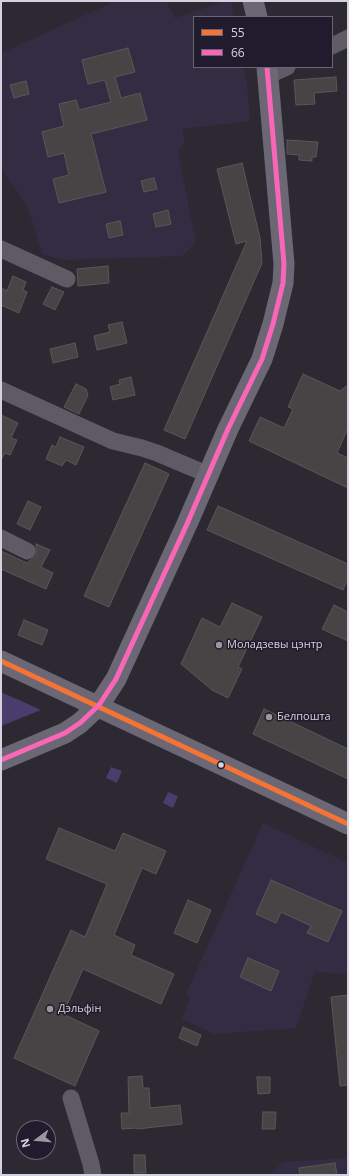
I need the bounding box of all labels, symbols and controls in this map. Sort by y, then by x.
legend [193,16,333,68]
text: 55 [231,24,245,41]
text: 66 [231,44,245,61]
place label: Моладзевы цэнтр [227,638,323,652]
marker: Моладзевы цэнтр [214,640,224,650]
place label: Белпошта [277,710,331,724]
marker: Белпошта [264,712,274,722]
unlabelled marker [216,760,226,770]
place label: Дэльфін [58,1002,101,1016]
marker: Дэльфін [45,1004,55,1014]
north arrow [16,1120,56,1160]
text: N [17,1137,33,1150]

